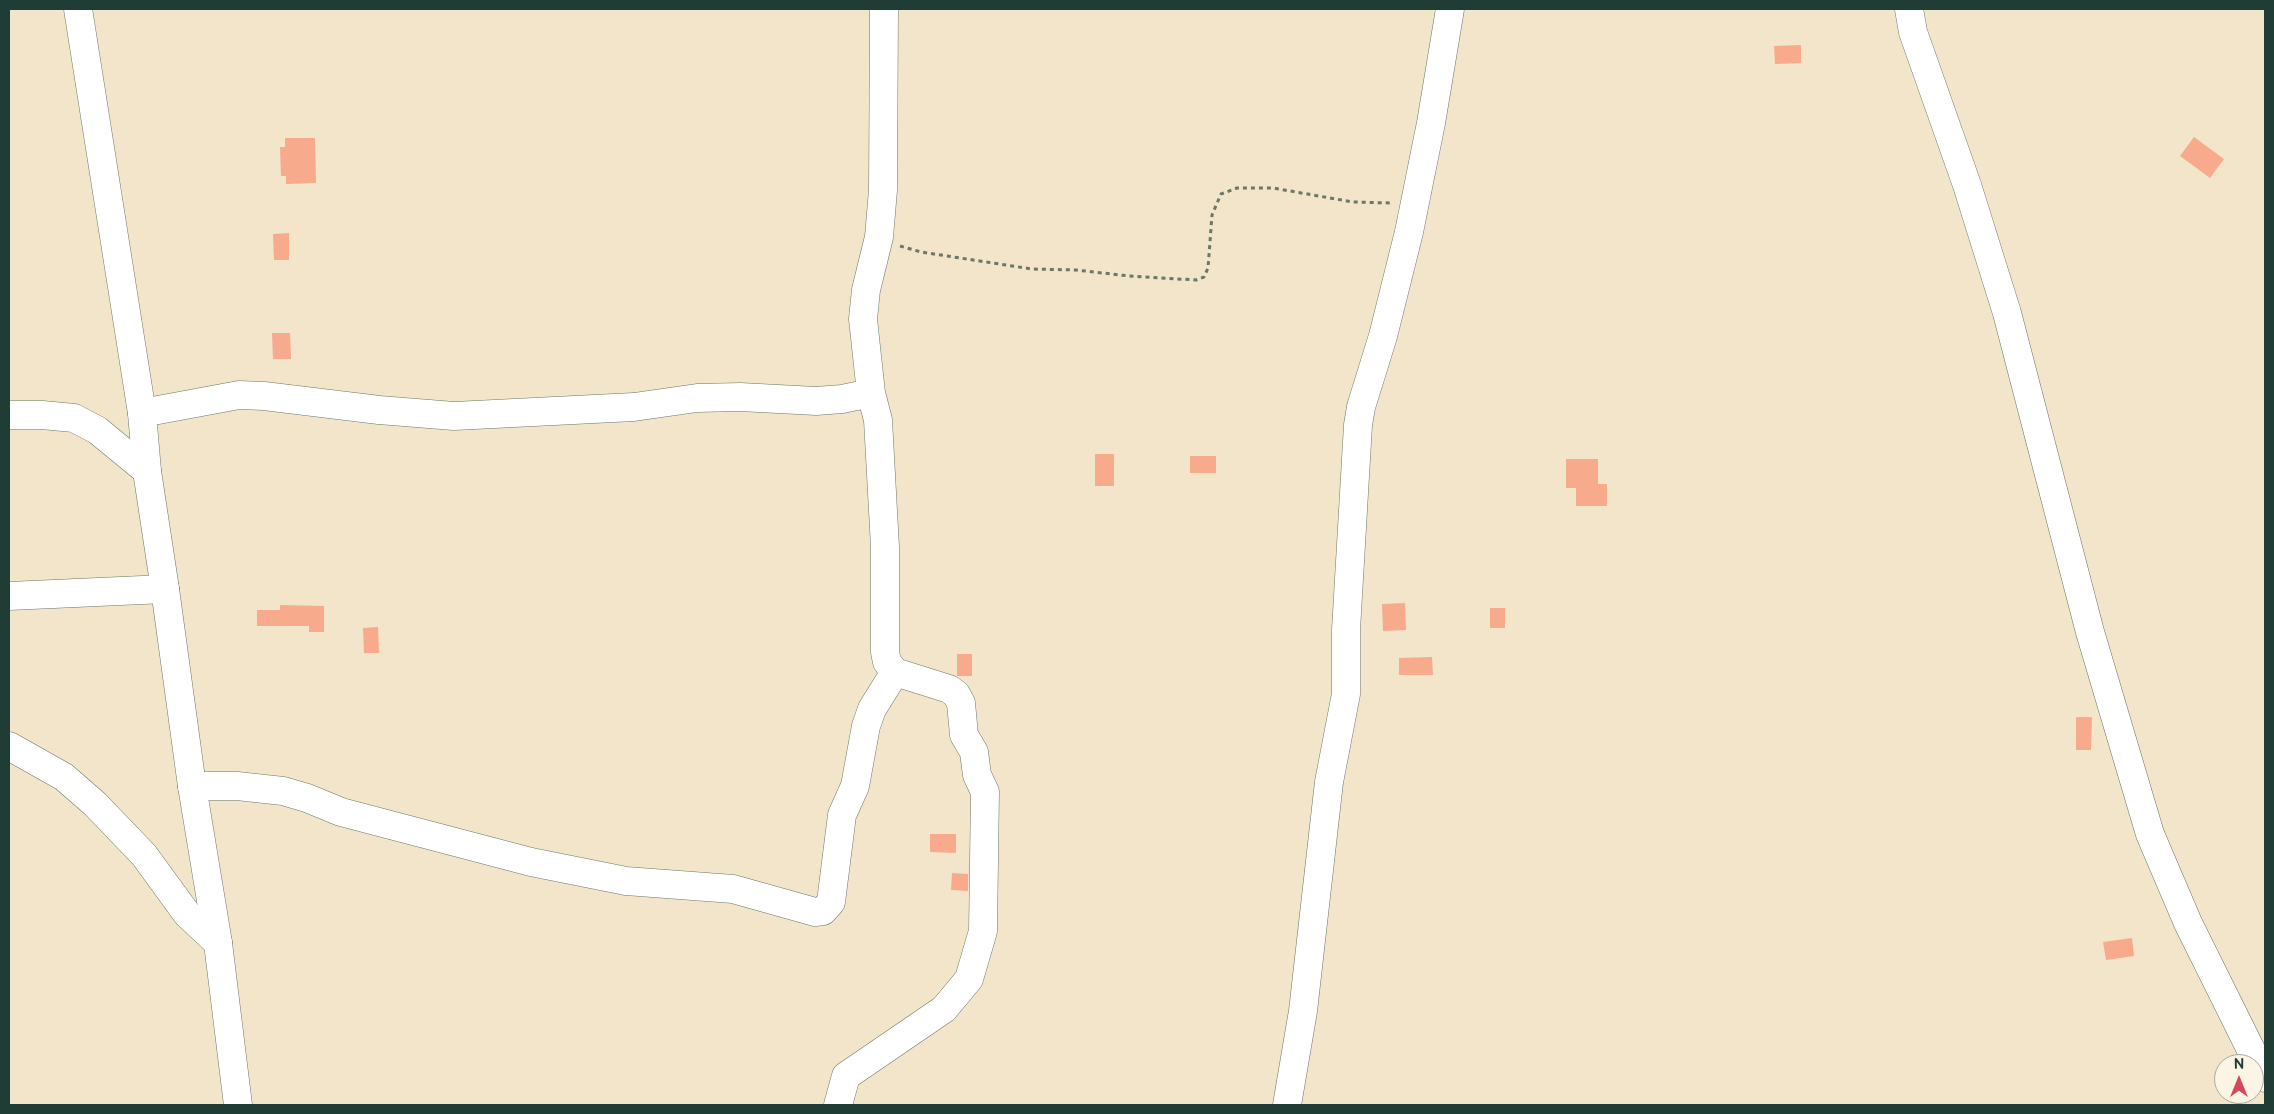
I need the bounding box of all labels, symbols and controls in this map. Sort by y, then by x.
north arrow [2214,1054,2264,1104]
text: N [2234,1056,2244,1073]

